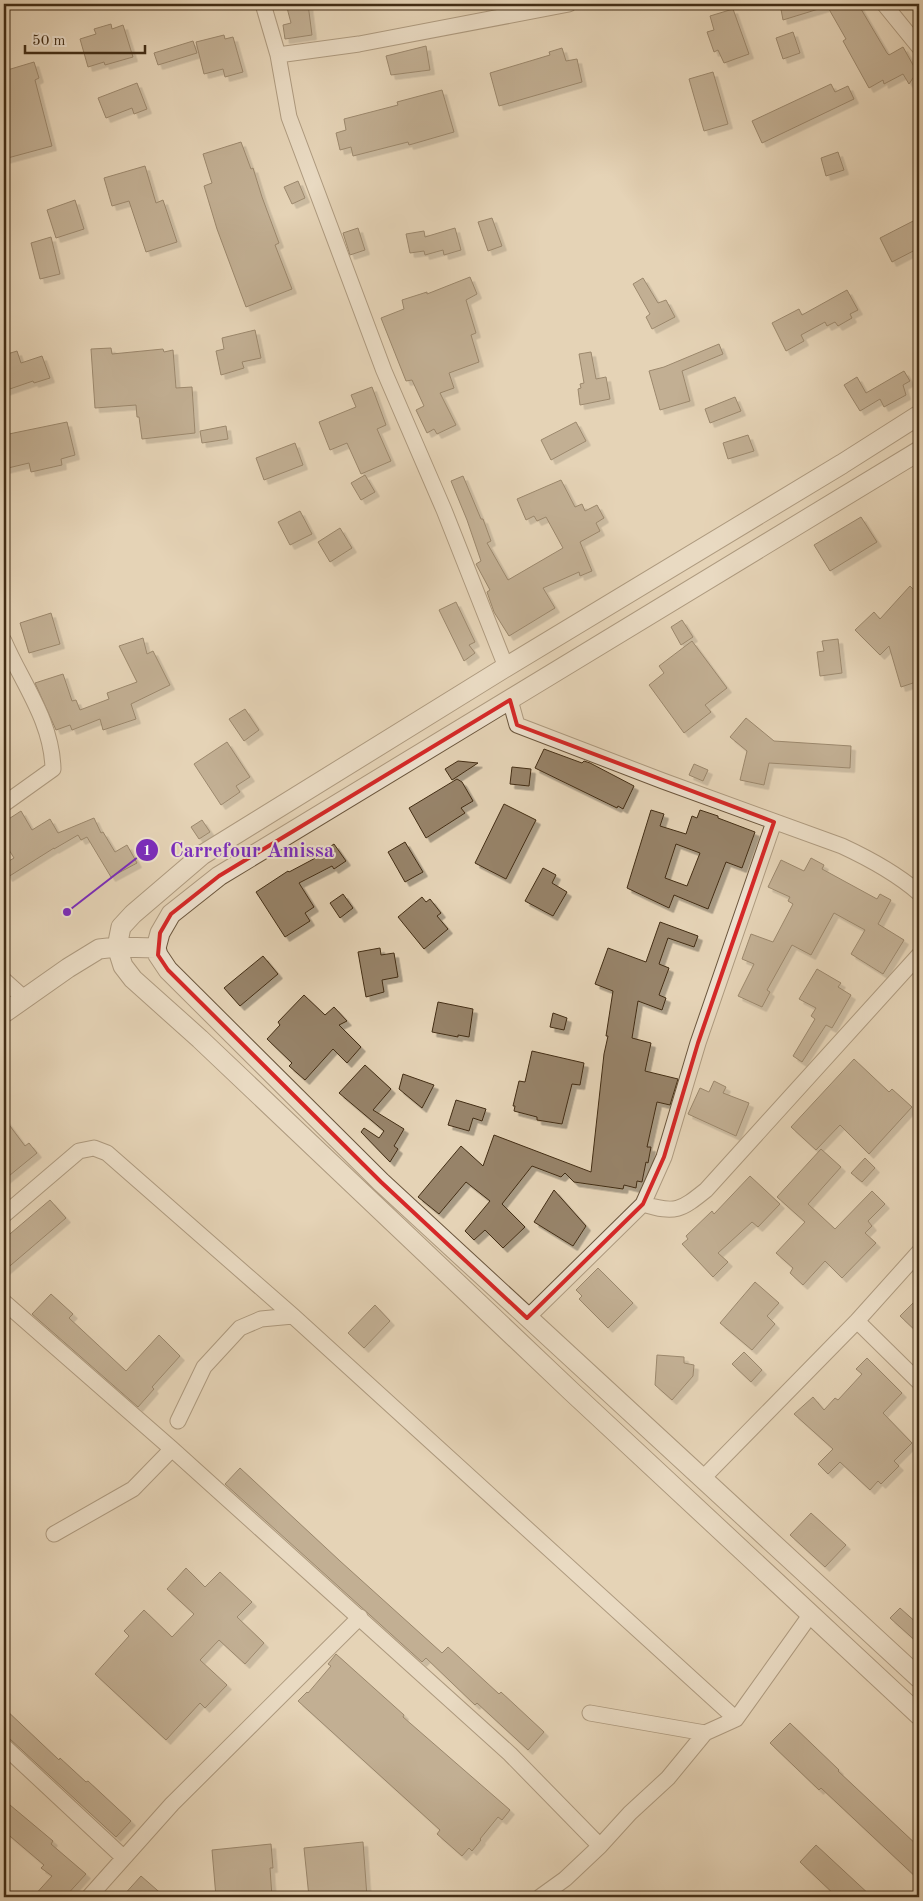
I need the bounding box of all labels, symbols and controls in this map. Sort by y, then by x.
scale bar [25,22,145,54]
text: 50 m [32,34,66,49]
callout: Carrefour Amissa [135,832,344,868]
text: Carrefour Amissa [170,841,335,862]
text: 1 [143,844,151,859]

